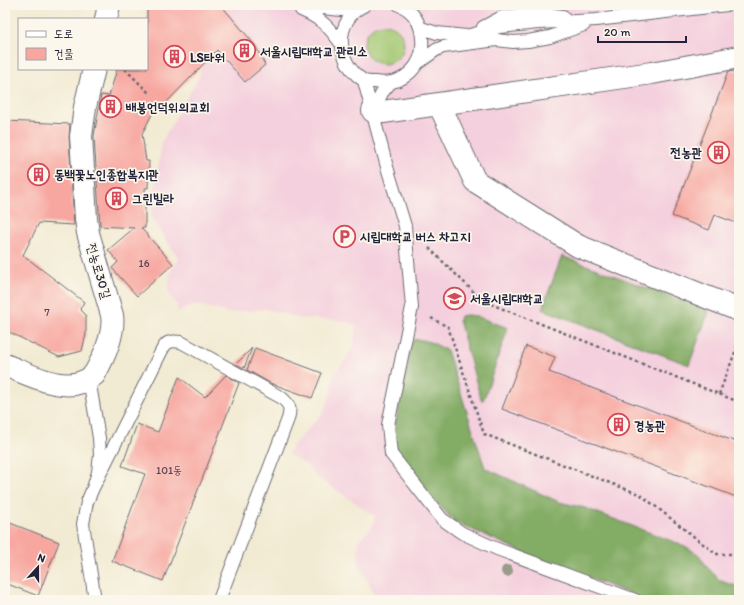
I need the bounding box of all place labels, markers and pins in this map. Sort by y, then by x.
building icon: 서울시립대학교 관리소 [231,38,257,64]
building icon: LS타워 [162,44,188,70]
place label: 서울시립대학교 관리소 [260,44,368,59]
place label: LS타워 [190,50,225,65]
building icon: 배봉언덕위의교회 [98,94,124,120]
place label: 배봉언덕위의교회 [125,100,210,115]
building icon: 전농관 [705,139,731,165]
place label: 전농관 [670,145,703,160]
building icon: 동백꽃노인종합복지관 [26,161,52,187]
place label: 동백꽃노인종합복지관 [54,167,159,182]
building icon: 그린빌라 [104,185,130,211]
place label: 그린빌라 [132,191,174,206]
parking icon: 시립대학교 버스 차고지 [331,223,357,249]
place label: 시립대학교 버스 차고지 [359,229,471,244]
school or university icon: 서울시립대학교 [442,285,468,311]
place label: 서울시립대학교 [470,291,543,306]
building icon: 경농관 [605,412,631,438]
place label: 경농관 [634,418,666,433]

